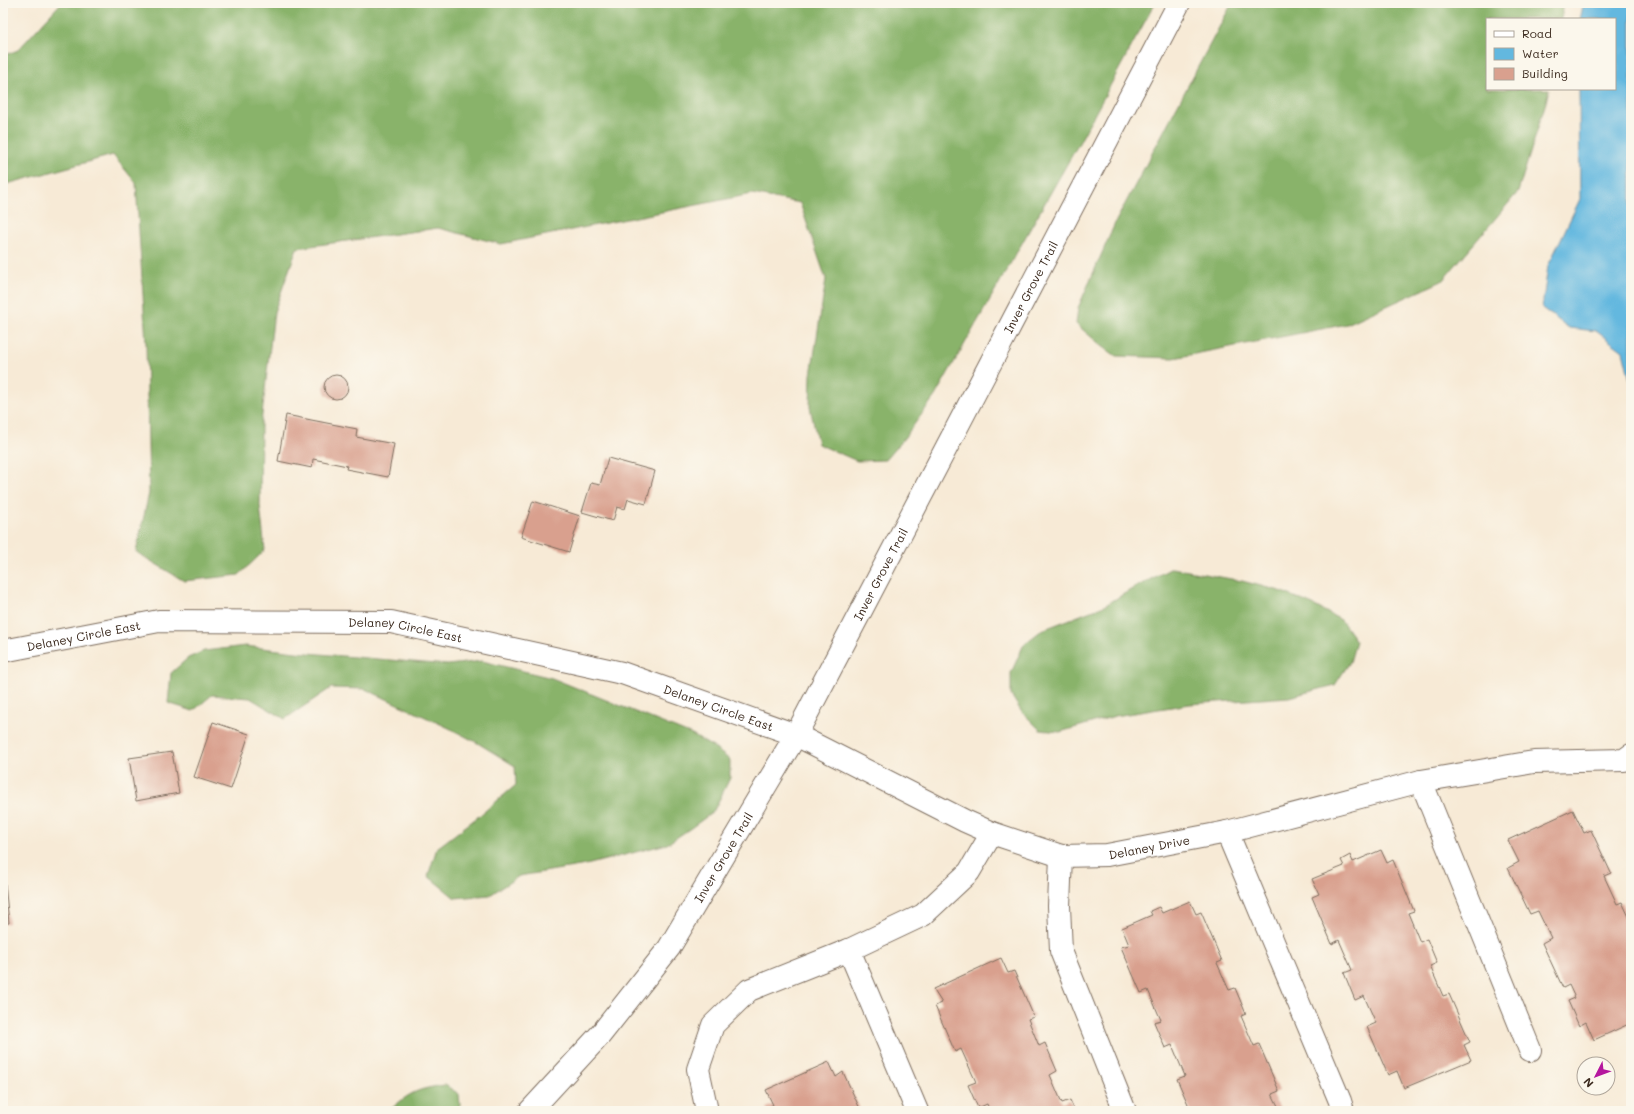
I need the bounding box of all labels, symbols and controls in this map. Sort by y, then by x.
legend [1486,18,1616,90]
text: Road [1522,25,1552,41]
text: Water [1522,45,1559,61]
text: Building [1522,65,1568,81]
street label: Inver Grove Trail [1000,238,1061,336]
street label: Inver Grove Trail [849,525,911,623]
street label: Delaney Circle East [348,614,464,646]
street label: Delaney Circle East [25,617,142,654]
street label: Delaney Circle East [662,681,776,734]
street label: Inver Grove Trail [690,809,756,905]
street label: Delaney Drive [1107,831,1191,863]
north arrow [1576,1056,1616,1096]
text: N [1580,1075,1597,1091]

